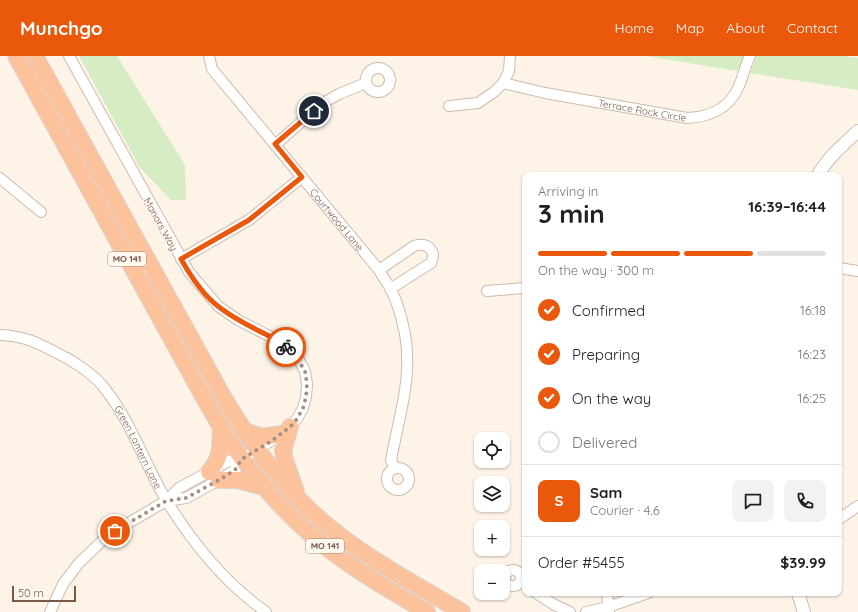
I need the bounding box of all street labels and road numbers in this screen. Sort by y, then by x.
street label: Terrace Rock Circle [597,97,688,125]
street label: Courtwood Lane [307,186,367,254]
street label: Manors Way [141,195,180,253]
road number: MO 141 [108,252,146,266]
street label: Green Lantern Lane [111,403,165,491]
road number: MO 141 [306,539,344,553]

